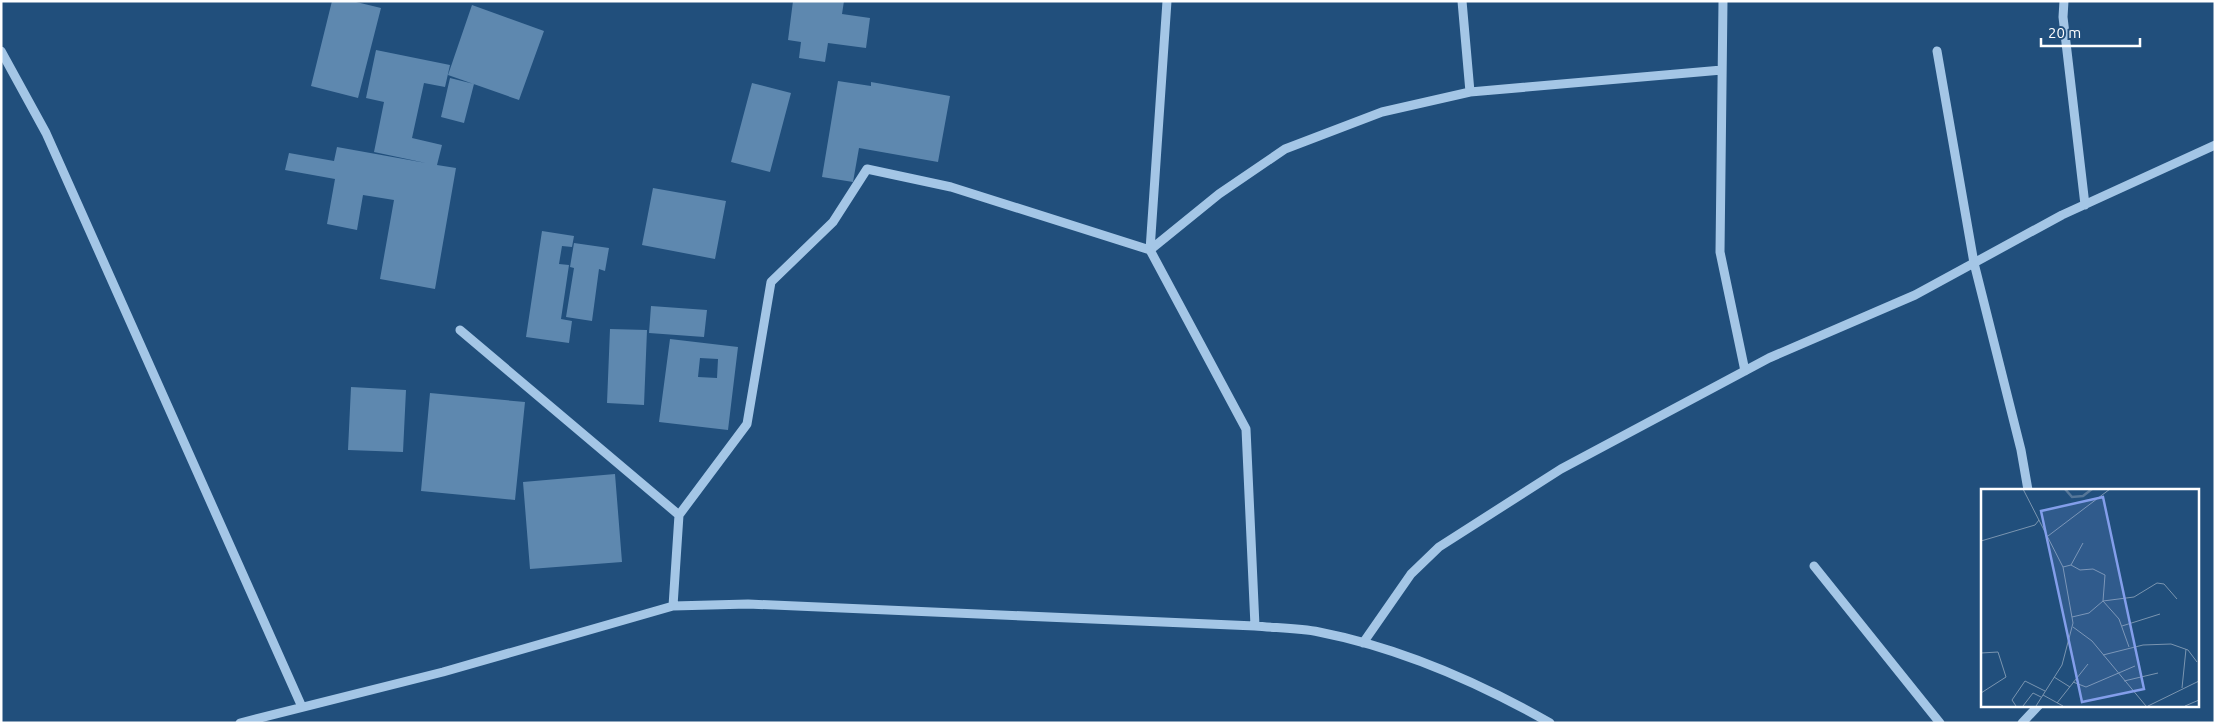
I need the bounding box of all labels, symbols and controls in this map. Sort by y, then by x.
scale bar [2041,15,2140,47]
text: 20 m [2048,24,2081,41]
inset map [1981,489,2198,706]

